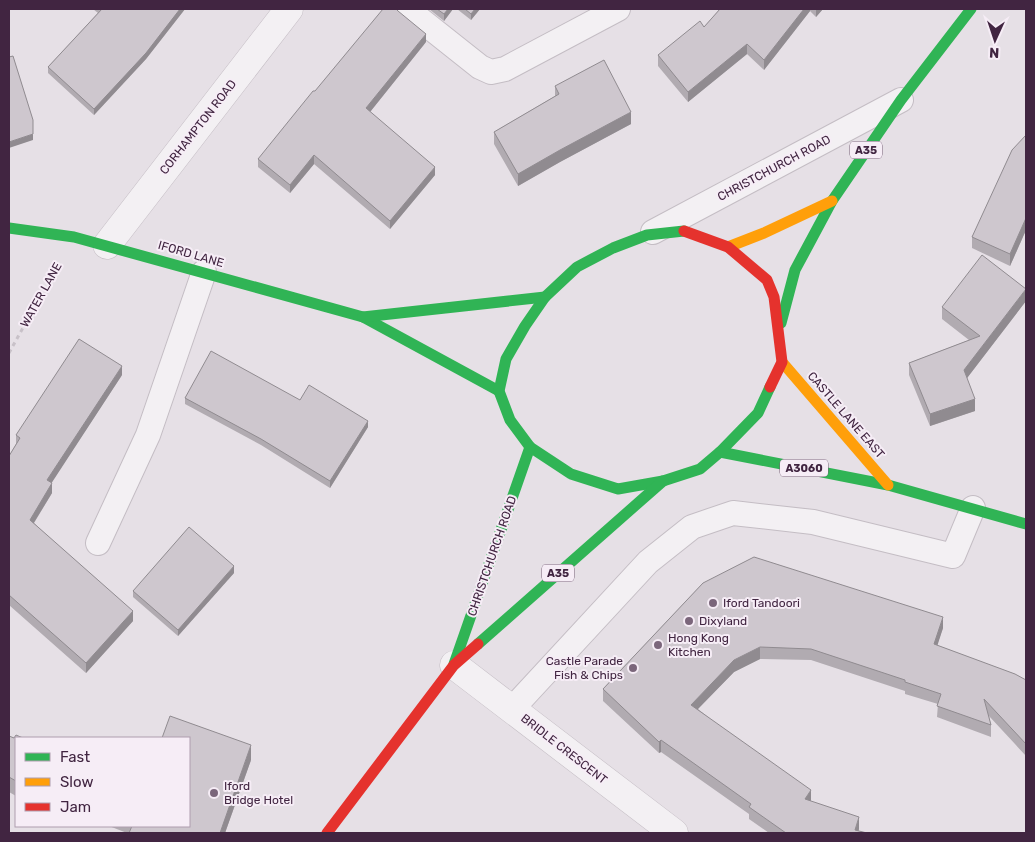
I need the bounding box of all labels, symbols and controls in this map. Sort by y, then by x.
north arrow [970,15,1020,65]
text: N [989,44,1000,61]
street label: CORHAMPTON ROAD [157,77,239,177]
street label: CHRISTCHURCH ROAD [715,132,833,204]
road number: A35 [850,142,882,158]
street label: IFORD LANE [156,238,226,270]
street label: WATER LANE [17,260,65,330]
street label: CASTLE LANE EAST [805,369,887,461]
road number: A3060 [780,459,828,476]
street label: CHRISTCHURCH ROAD [465,494,519,618]
road number: A35 [542,564,574,582]
place label: Iford Tandoori [723,596,800,610]
marker: Iford Tandoori [707,597,719,609]
place label: Dixyland [699,614,747,628]
marker: Dixyland [683,615,695,627]
place label: Hong Kong Kitchen [668,631,729,659]
marker: Hong Kong Kitchen [652,639,664,651]
place label: Castle Parade Fish & Chips [546,654,623,682]
marker: Castle Parade Fish & Chips [627,662,639,674]
street label: BRIDLE CRESCENT [518,711,610,787]
legend [15,737,190,827]
text: Fast [60,748,90,766]
text: Slow [60,773,93,791]
place label: Iford Bridge Hotel [224,779,293,807]
marker: Iford Bridge Hotel [208,787,220,799]
text: Jam [60,798,91,816]

